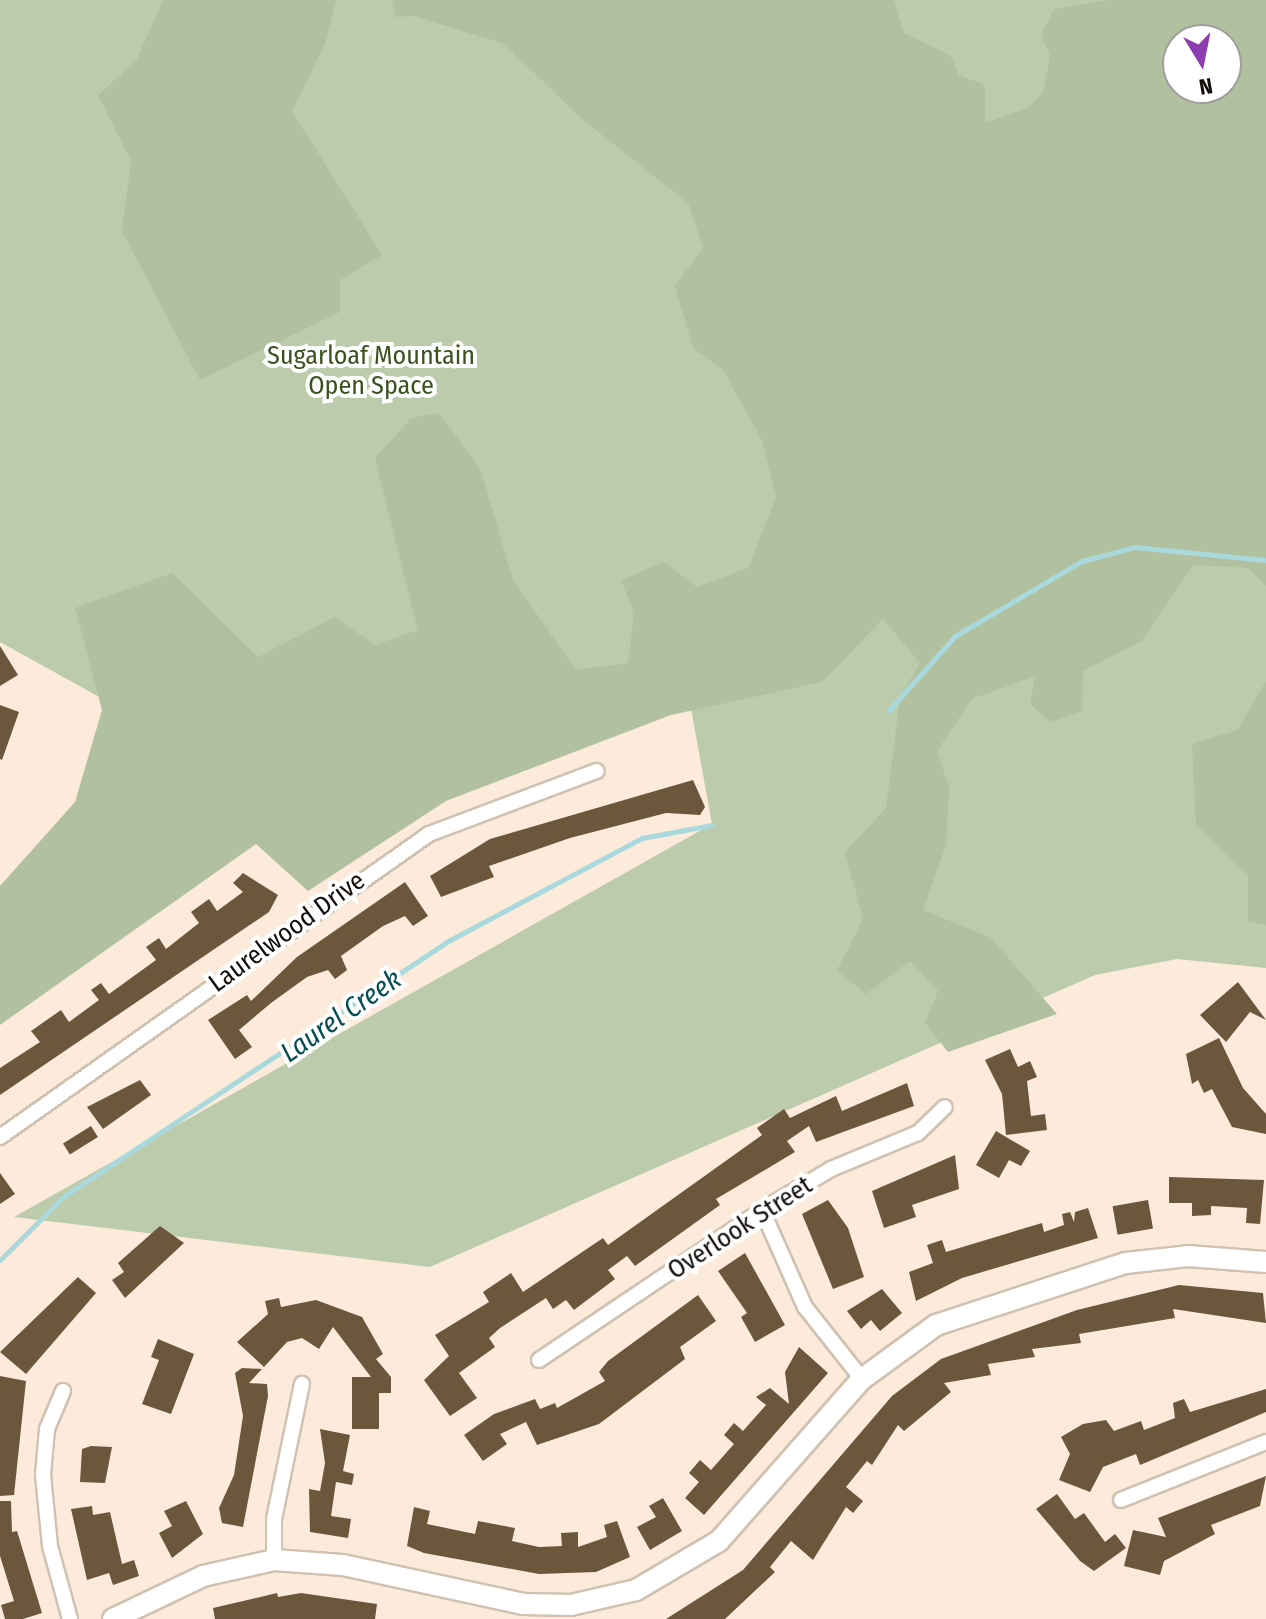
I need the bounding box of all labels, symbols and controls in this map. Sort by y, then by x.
north arrow [1162,24,1242,104]
text: N [1197,72,1215,101]
park label: Sugarloaf Mountain Open Space [267,340,475,402]
street label: Laurelwood Drive [203,865,371,999]
water label: Laurel Creek [274,962,408,1070]
street label: Overlook Street [662,1170,818,1286]

